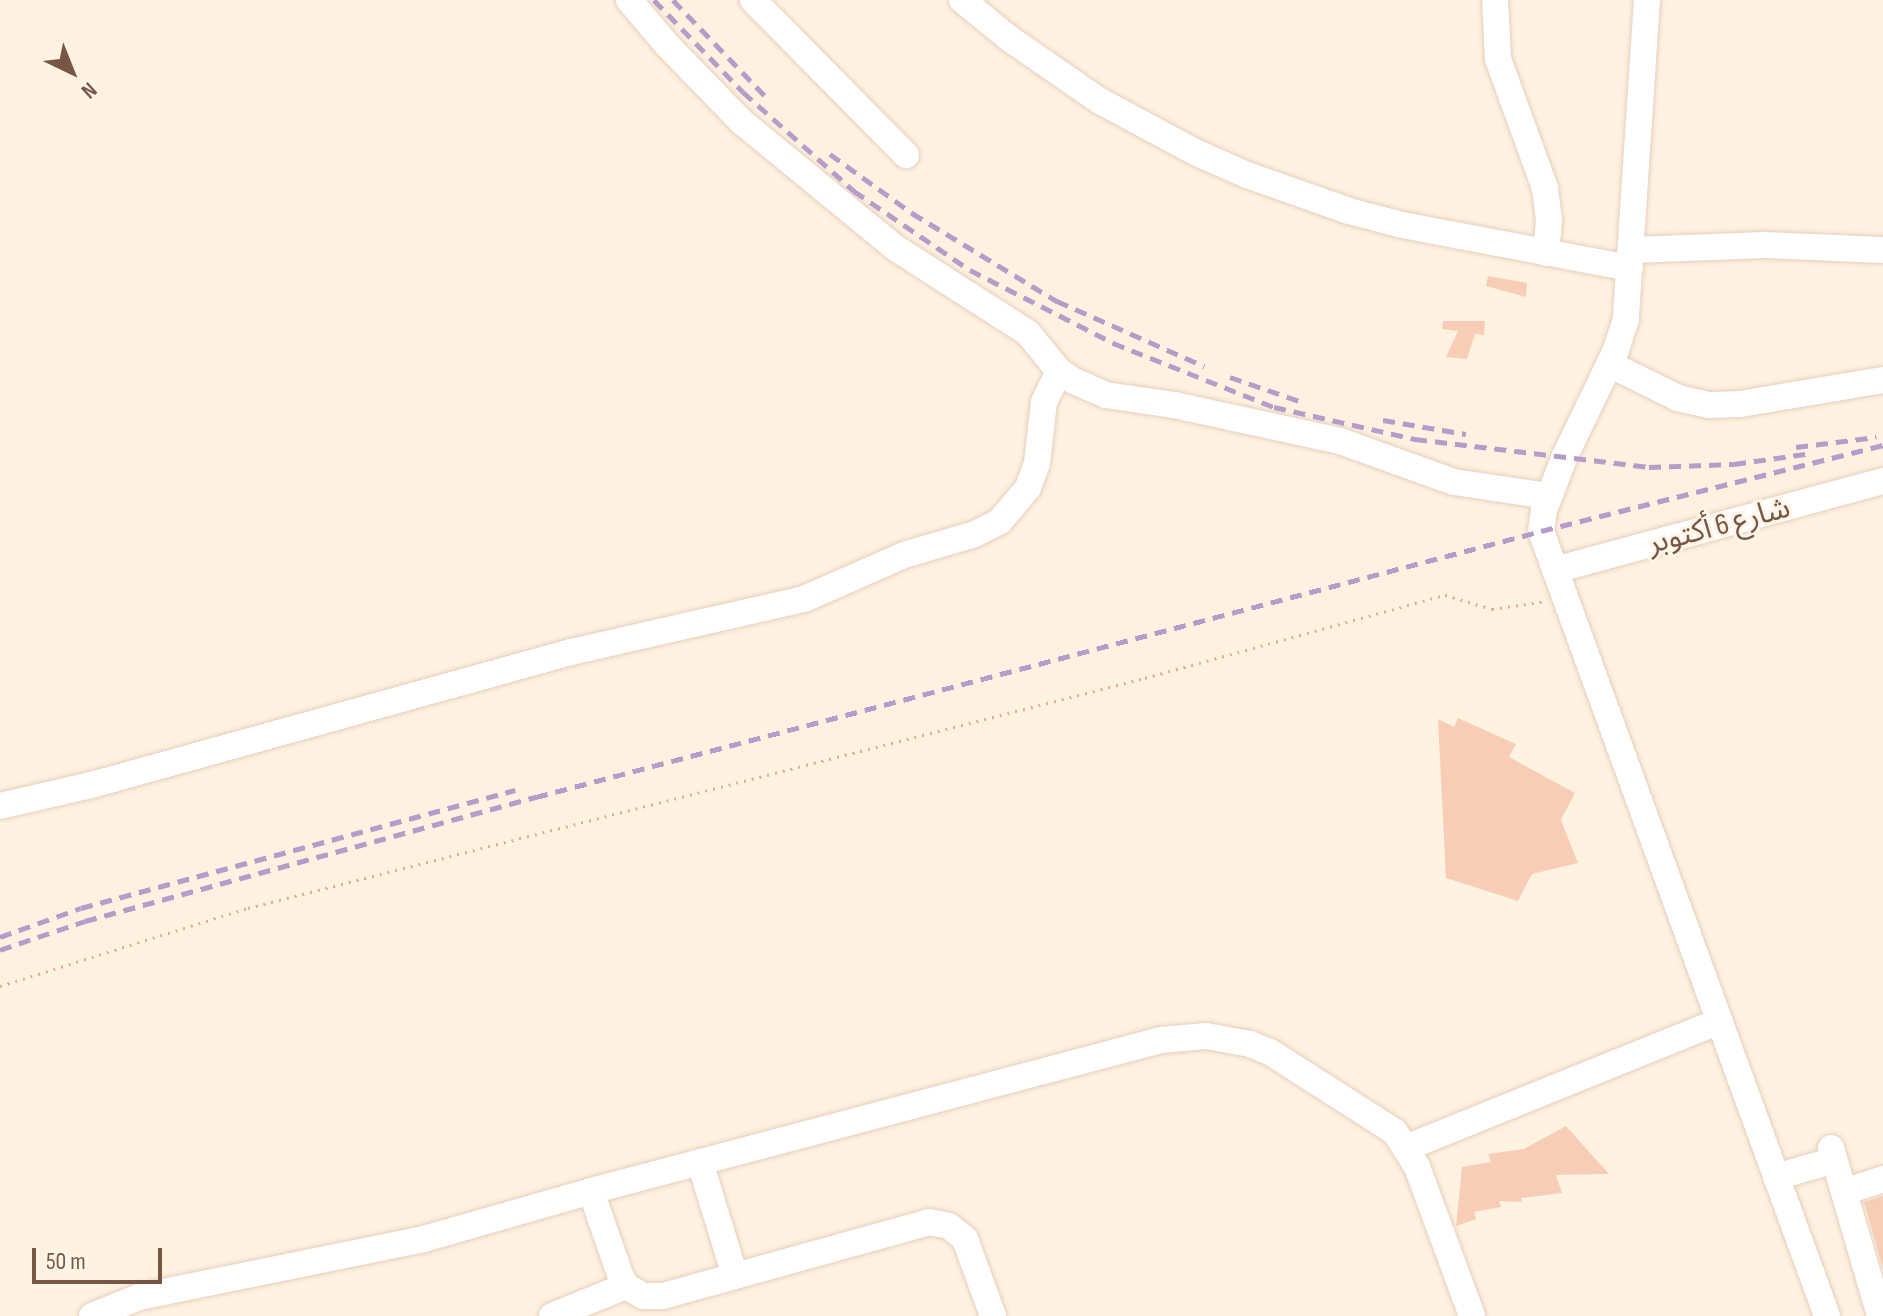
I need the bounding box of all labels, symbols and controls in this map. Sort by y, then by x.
north arrow [32,32,112,112]
text: N [75,76,102,104]
street label: شارع 6 أكتوبر [1644,490,1794,562]
scale bar [36,1232,166,1282]
text: 50 m [46,1247,86,1276]

